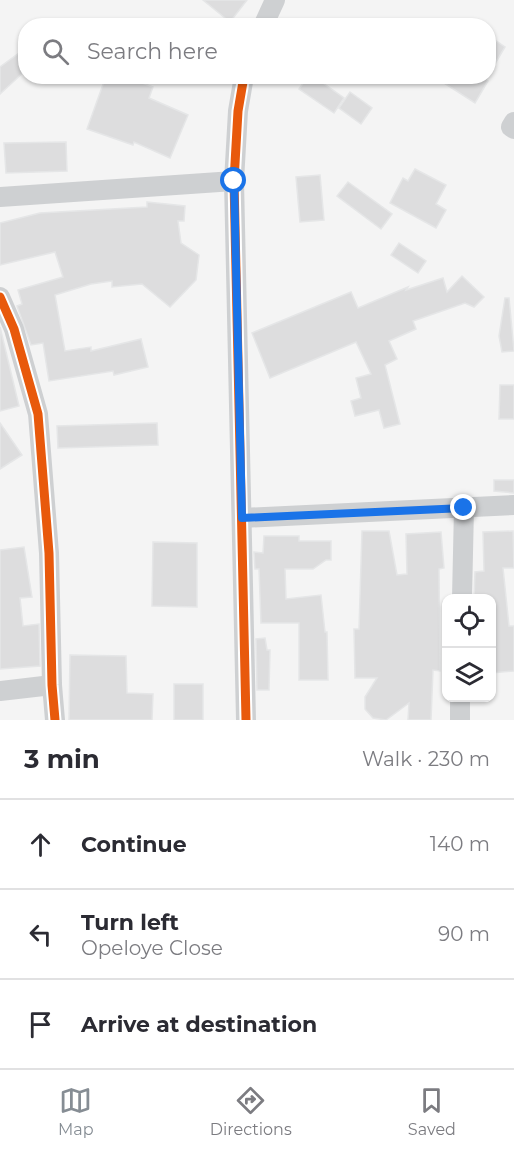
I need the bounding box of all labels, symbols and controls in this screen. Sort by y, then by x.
search box [18,18,496,84]
icon: search [39,35,72,68]
text: Search here [87,38,218,65]
route start [220,167,246,193]
route end [450,494,476,520]
map controls [442,594,496,702]
button: locate [442,594,496,648]
button: layers [442,648,496,702]
text: 3 min [24,743,100,775]
text: Walk · 230 m [362,747,490,771]
icon: ahead [24,828,57,861]
text: Continue [81,831,187,858]
text: 140 m [430,832,490,856]
text: Turn left [81,909,179,936]
icon: left [24,918,57,951]
text: 90 m [438,922,490,946]
text: Opeloye Close [81,936,223,960]
icon: arrive [24,1008,57,1041]
text: Arrive at destination [81,1011,317,1038]
tab: Map [58,1084,94,1139]
tab: Directions [210,1084,292,1139]
tab: Saved [408,1084,456,1139]

